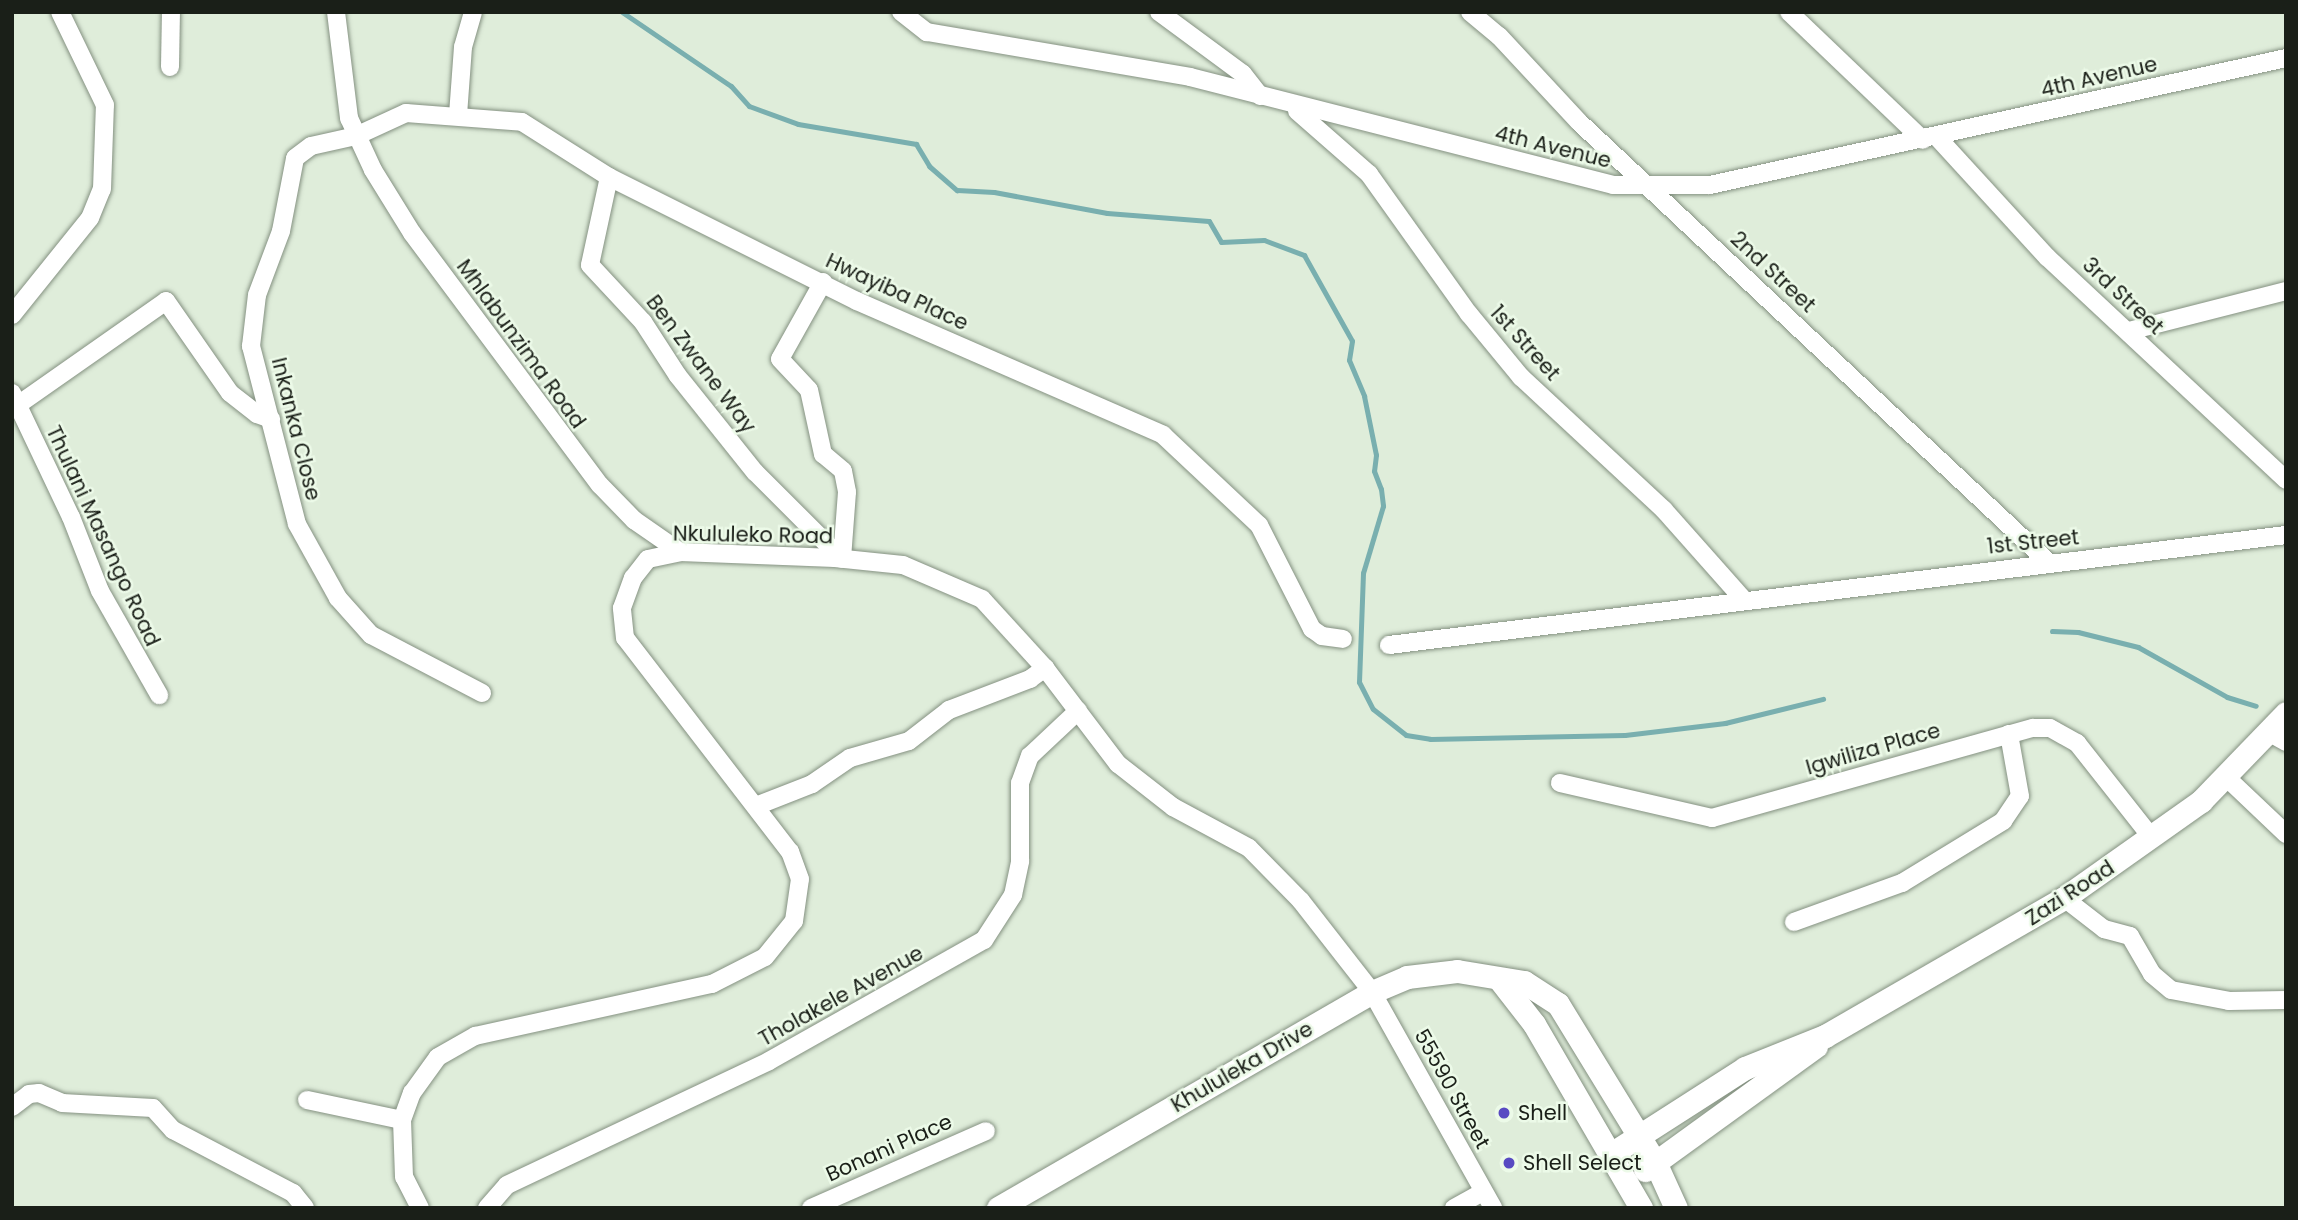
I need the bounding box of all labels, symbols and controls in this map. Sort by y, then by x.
street label: 4th Avenue [2038,51,2160,103]
street label: 4th Avenue [1492,120,1614,174]
street label: 2nd Street [1725,226,1821,318]
street label: Hwayiba Place [822,248,972,336]
street label: 3rd Street [2077,252,2169,340]
street label: Mhlabunzima Road [451,255,591,433]
street label: Ben Zwane Way [641,290,761,438]
street label: 1st Street [1485,300,1565,386]
street label: Inkanka Close [266,355,326,503]
street label: Thulani Masango Road [41,422,165,650]
street label: Nkululeko Road [673,521,833,549]
street label: 1st Street [1986,525,2080,559]
street label: Igwiliza Place [1803,718,1943,780]
street label: Zazi Road [2021,855,2119,931]
street label: Tholakele Avenue [754,940,928,1052]
street label: Khululeka Drive [1167,1016,1317,1118]
street label: 55590 Street [1409,1025,1495,1153]
place label: Shell [1518,1100,1567,1126]
marker: Shell [1496,1105,1512,1121]
street label: Bonani Place [822,1109,956,1187]
place label: Shell Select [1523,1150,1642,1176]
marker: Shell Select [1501,1155,1517,1171]

